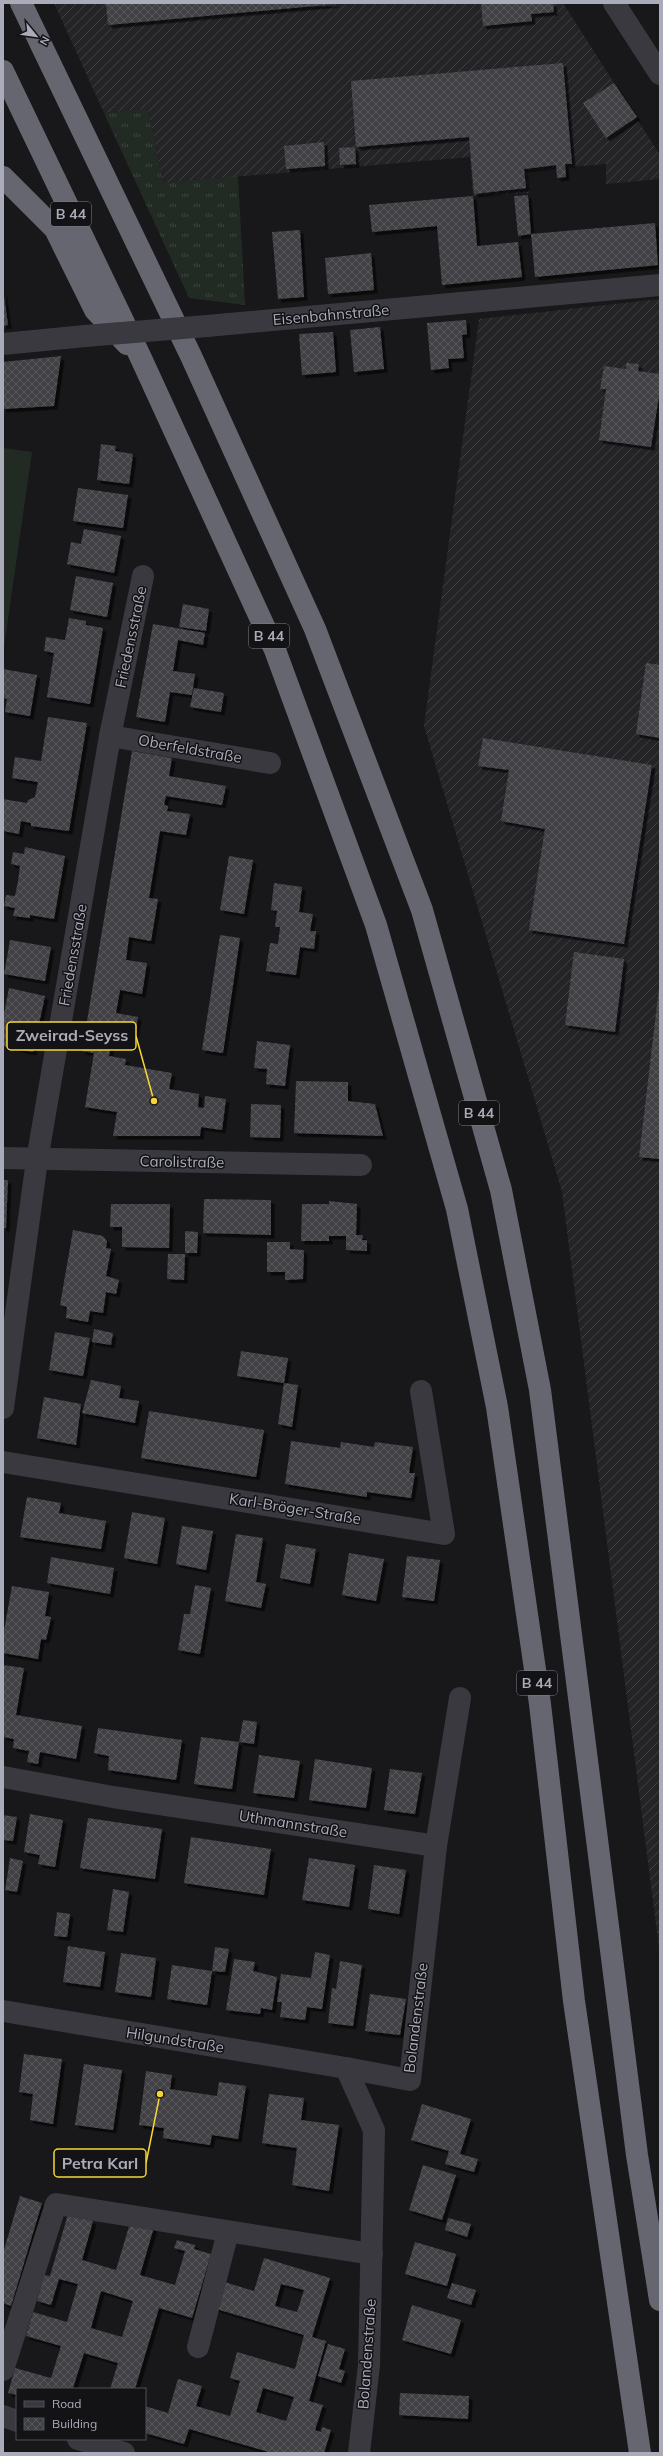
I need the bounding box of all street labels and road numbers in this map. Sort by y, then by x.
road number: B 44 [51,202,91,226]
street label: Eisenbahnstraße [272,300,390,329]
street label: Friedensstraße [110,584,151,689]
road number: B 44 [249,624,289,648]
street label: Oberfeldstraße [137,730,243,767]
street label: Friedensstraße [54,902,91,1008]
road number: B 44 [459,1101,499,1125]
street label: Carolistraße [139,1151,225,1172]
street label: Karl-Bröger-Straße [228,1489,362,1528]
road number: B 44 [517,1671,557,1695]
street label: Uthmannstraße [238,1806,349,1841]
street label: Bolandenstraße [399,1962,432,2074]
street label: Hilgundstraße [125,2022,225,2057]
street label: Bolandenstraße [353,2298,380,2410]

